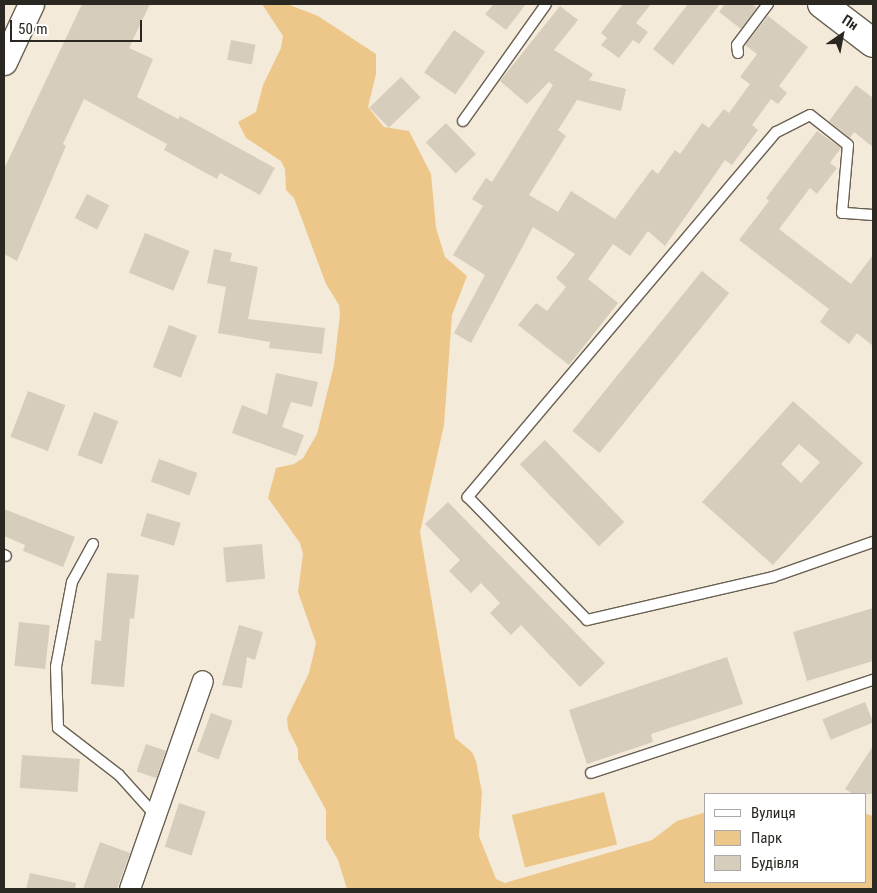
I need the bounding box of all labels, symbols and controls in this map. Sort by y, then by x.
scale bar [12,10,145,42]
north arrow [817,10,867,60]
text: Пн [839,11,861,33]
text: 50 m [18,20,48,38]
legend [704,793,867,883]
text: Вулиця [751,804,796,822]
text: Парк [751,829,782,847]
text: Будівля [751,854,799,872]

